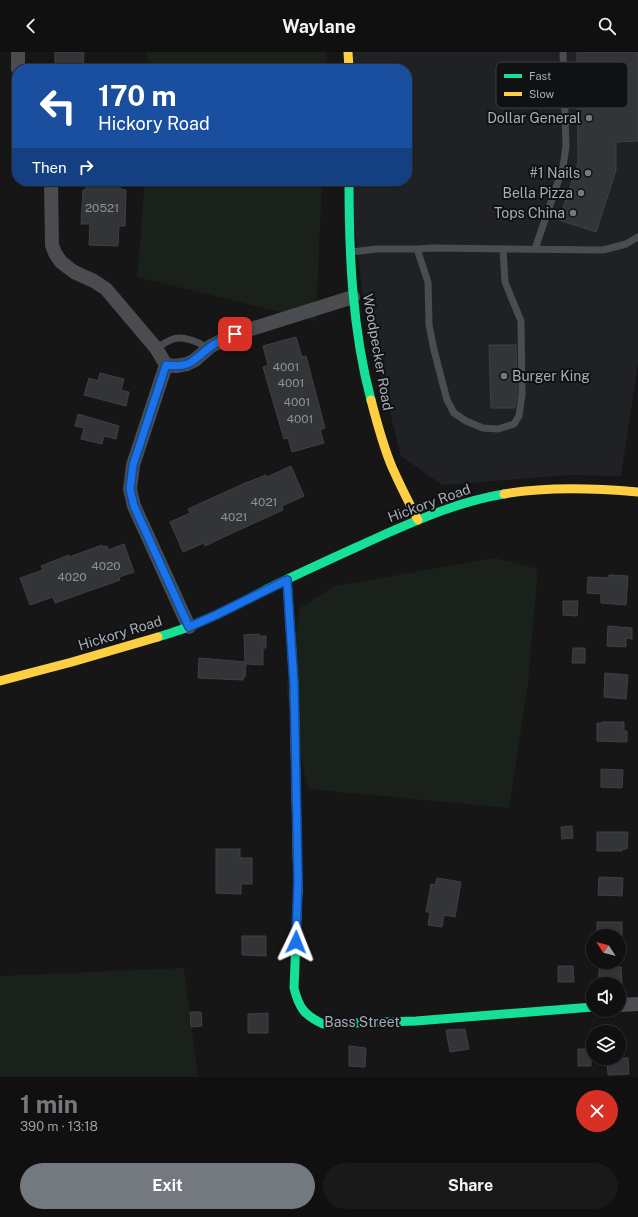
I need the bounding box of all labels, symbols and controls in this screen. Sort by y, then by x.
icon: back [20,15,42,37]
icon: search [596,15,618,37]
text: Waylane [282,16,356,37]
legend [496,62,628,108]
text: Fast [529,70,551,82]
text: 170 m [98,79,177,112]
icon: left [32,80,84,132]
text: Slow [529,88,555,100]
place label: Dollar General [487,110,581,126]
text: Hickory Road [98,113,210,134]
marker: Dollar General [584,113,594,123]
icon: right [75,156,97,178]
text: Then [32,159,67,176]
place label: #1 Nails [530,165,580,181]
marker: #1 Nails [583,168,593,178]
place label: Bella Pizza [502,185,573,201]
marker: Bella Pizza [576,188,586,198]
house number: 20521 [85,201,119,215]
place label: Tops China [494,205,565,221]
marker: Tops China [568,208,578,218]
street label: Woodpecker Road [360,292,396,412]
pin [218,317,252,351]
icon: arrive [224,323,246,345]
house number: 4001 [272,360,300,374]
place label: Burger King [512,368,590,384]
marker: Burger King [499,371,509,381]
house number: 4001 [277,376,305,390]
house number: 4001 [283,395,311,409]
house number: 4001 [286,412,314,426]
street label: Hickory Road [385,481,473,525]
house number: 4021 [251,495,277,509]
house number: 4021 [221,510,247,524]
house number: 4020 [91,559,121,573]
house number: 4020 [57,570,87,584]
street label: Hickory Road [76,613,164,653]
position arrow [275,921,317,963]
north arrow [586,929,626,969]
map controls [586,929,626,1065]
button: sound [586,977,626,1017]
street label: Bass Street [324,1014,400,1030]
button: layers [586,1025,626,1065]
text: 1 min [20,1090,78,1118]
button: close [576,1090,618,1132]
text: 390 m · 13:18 [20,1119,98,1134]
button: Exit [20,1163,315,1209]
button: Share [323,1163,618,1209]

